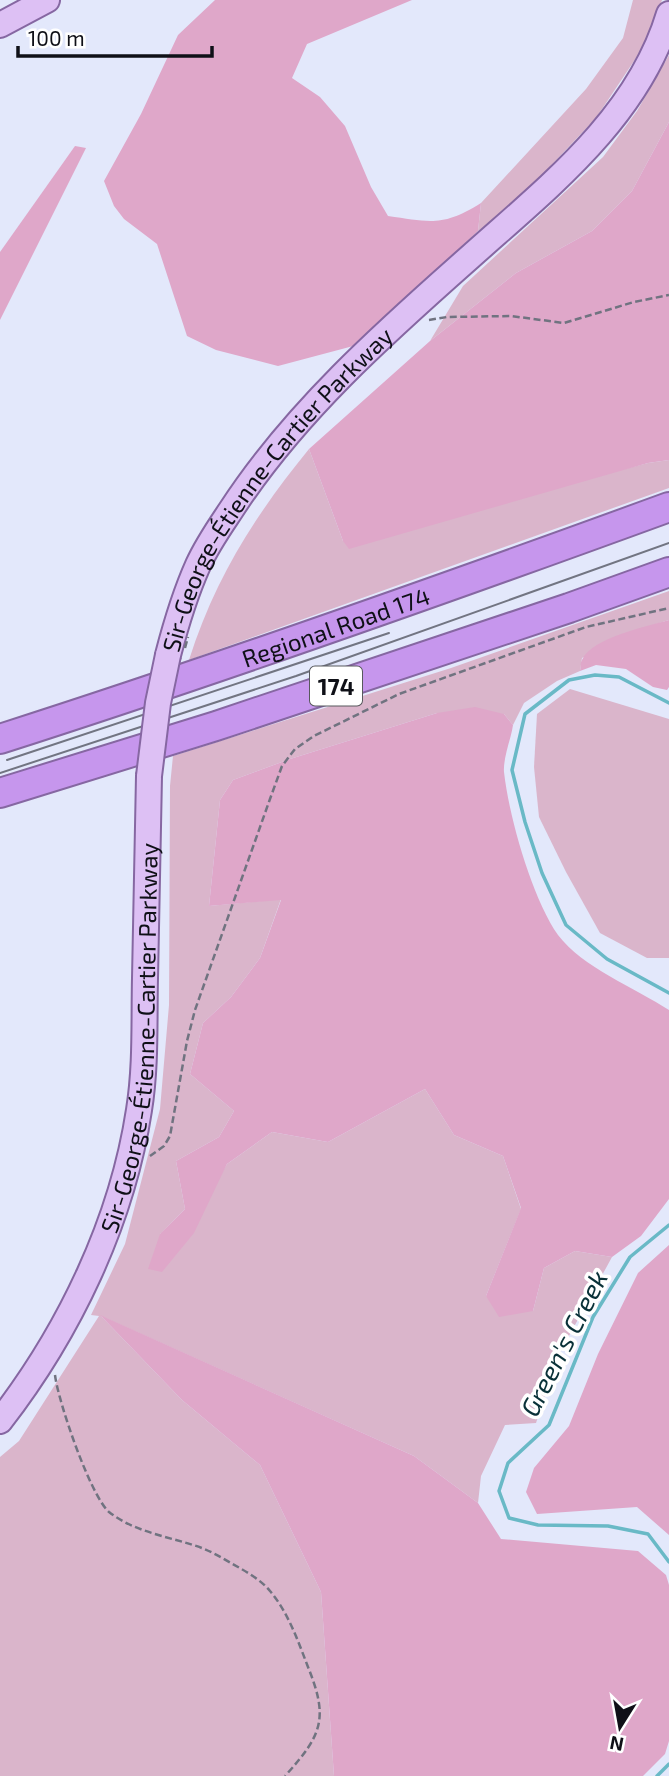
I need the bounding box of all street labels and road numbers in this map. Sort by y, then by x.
street label: Sir-George-Étienne-Cartier Parkway [155,320,398,655]
street label: Regional Road 174 [238,580,433,672]
road number: 174 [310,666,362,706]
street label: Sir-George-Étienne-Cartier Parkway [93,842,162,1237]

